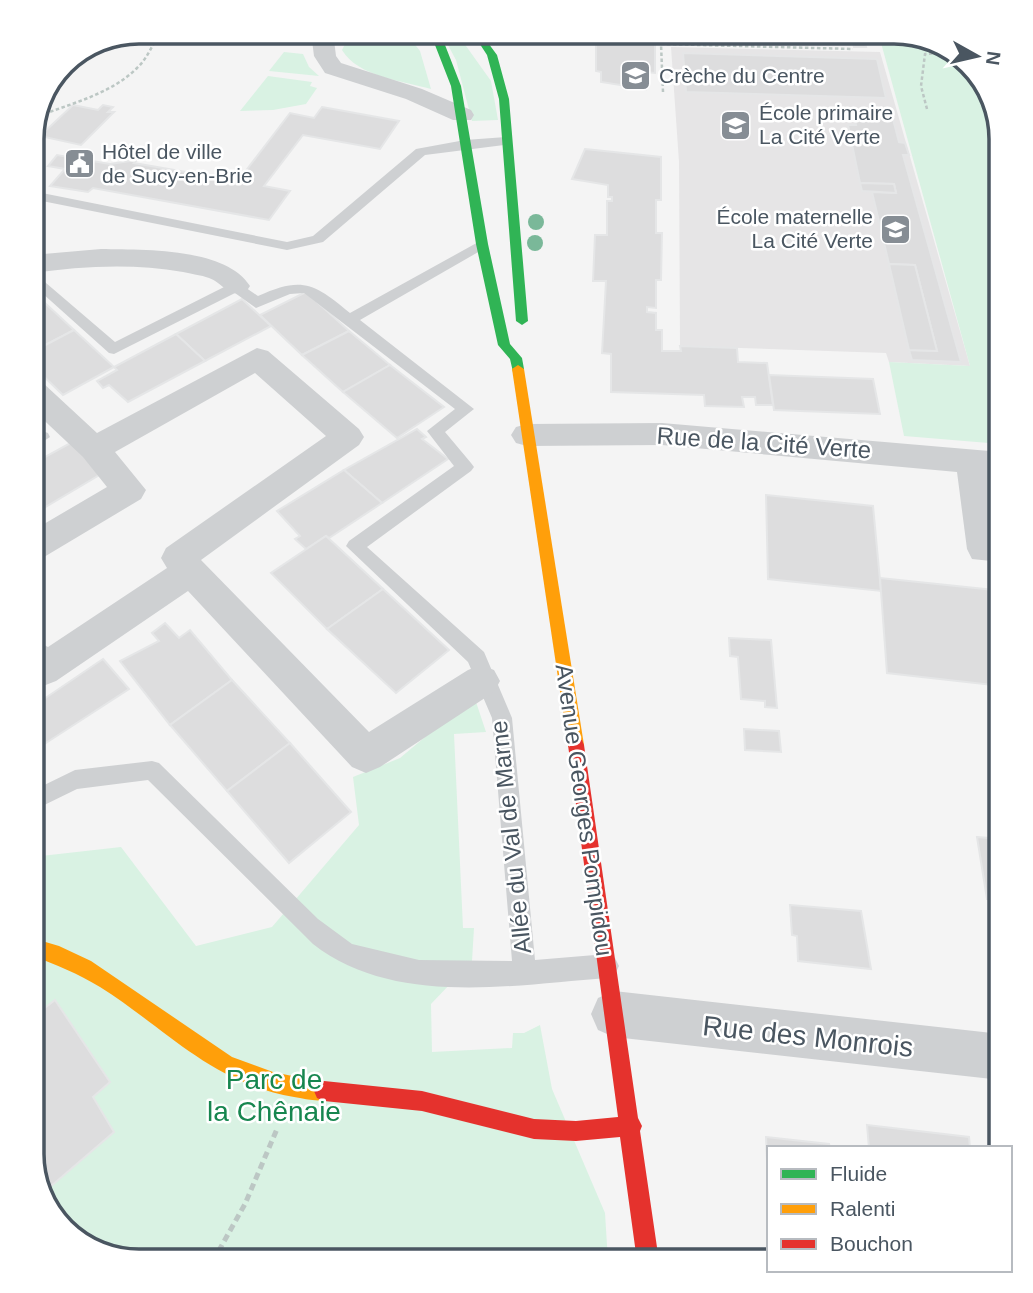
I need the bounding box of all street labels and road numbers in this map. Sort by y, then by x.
street label: Rue de la Cité Verte [656,422,872,463]
street label: Avenue Georges Pompidou [551,662,618,958]
street label: Allée du Val de Marne [485,719,536,955]
street label: Rue des Monrois [701,1010,915,1063]

